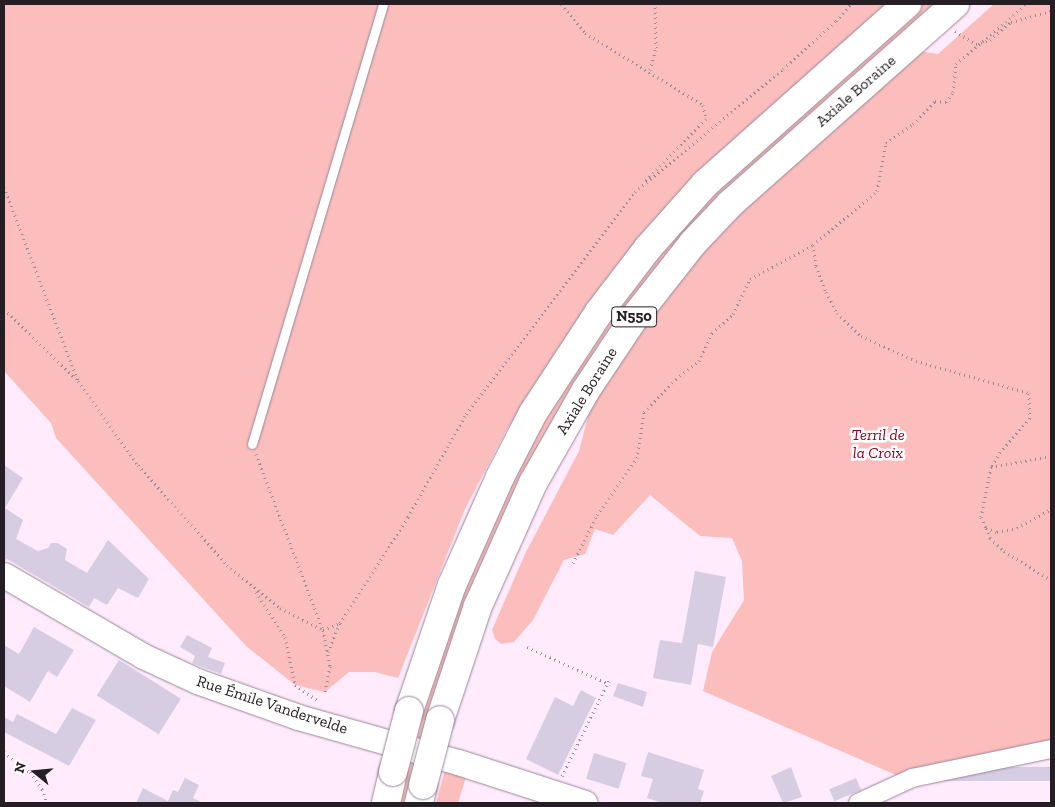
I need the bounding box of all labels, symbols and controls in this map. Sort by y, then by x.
street label: Axiale Boraine [812,51,900,131]
road number: N550 [610,304,658,330]
street label: Axiale Boraine [552,344,622,438]
park label: Terril de la Croix [851,425,905,463]
street label: Rue Émile Vandervelde [194,671,350,739]
north arrow [10,747,60,797]
text: N [10,760,30,775]

